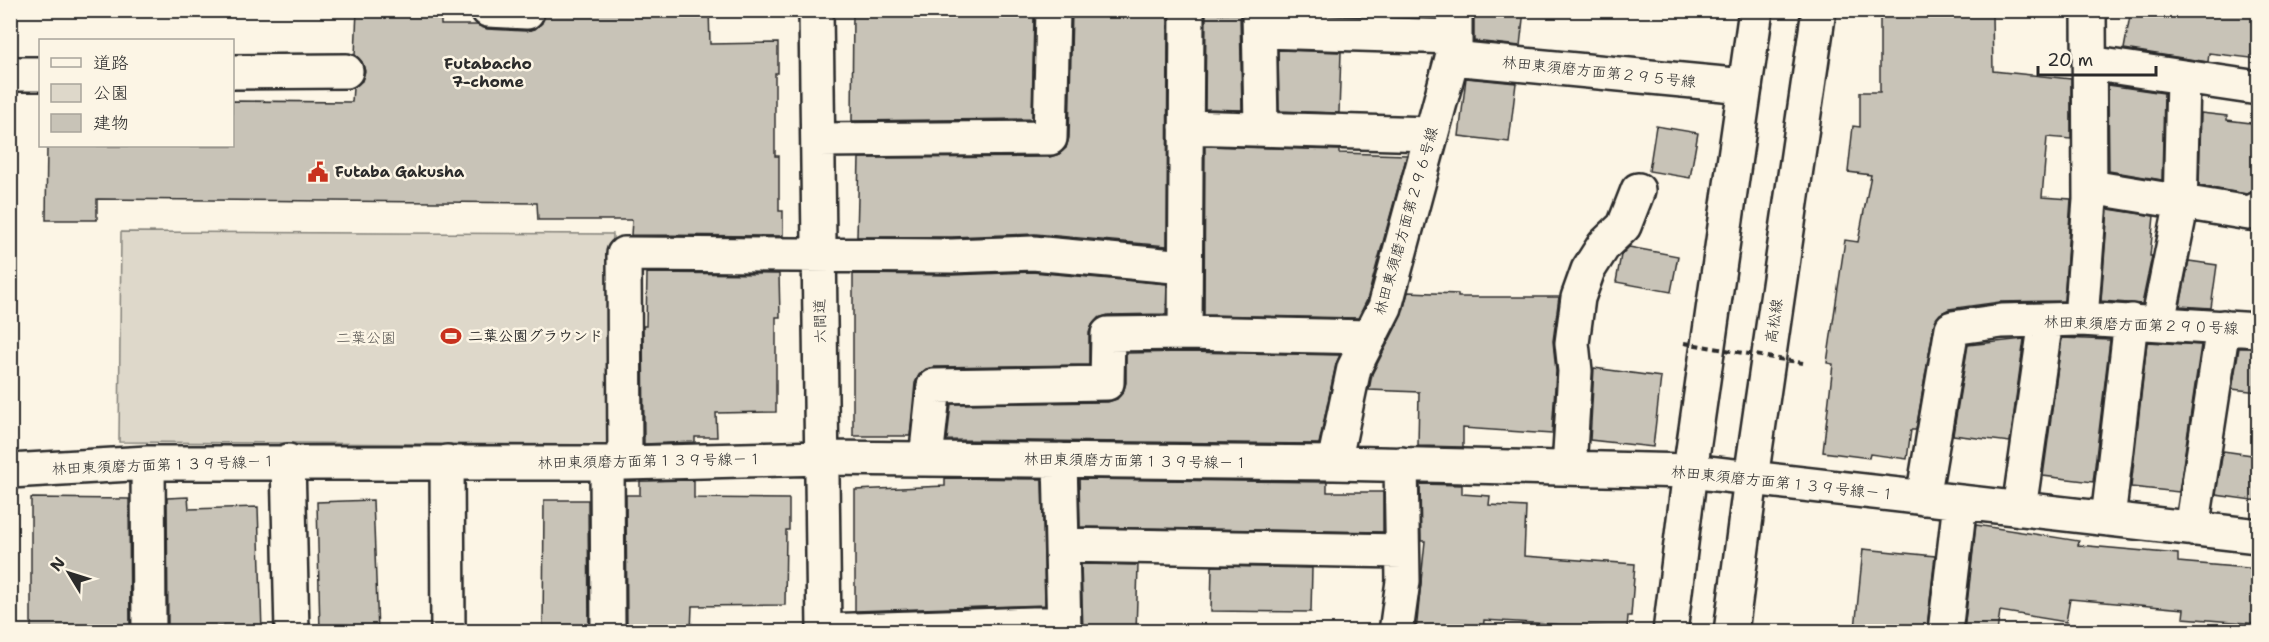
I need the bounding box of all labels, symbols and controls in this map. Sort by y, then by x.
legend [39,39,234,147]
scale bar [2038,39,2156,77]
text: 20 m [2047,48,2093,72]
text: 道路 [93,51,129,75]
street label: 林田東須磨方面第２９５号線 [1501,52,1697,92]
district label: Futabacho 7-chome [444,53,532,92]
text: 公園 [93,81,129,105]
text: 建物 [93,111,129,135]
street label: 林田東須磨方面第２９６号線 [1370,125,1442,317]
public building icon: Futaba Gakusha [306,160,330,184]
place label: Futaba Gakusha [335,162,465,182]
street label: 高松線 [1761,297,1787,345]
street label: 六間道 [810,298,830,344]
street label: 林田東須磨方面第２９０号線 [2043,312,2239,338]
sports icon: 二葉公園グラウンド [439,324,463,348]
place label: 二葉公園グラウンド [468,326,603,346]
park label: 二葉公園 [336,328,396,348]
street label: 林田東須磨方面第１３９号線－１ [537,449,763,473]
street label: 林田東須磨方面第１３９号線－１ [1023,449,1249,473]
street label: 林田東須磨方面第１３９号線－１ [51,451,277,479]
street label: 林田東須磨方面第１３９号線－１ [1670,461,1896,505]
north arrow [39,543,99,603]
text: N [45,553,70,576]

